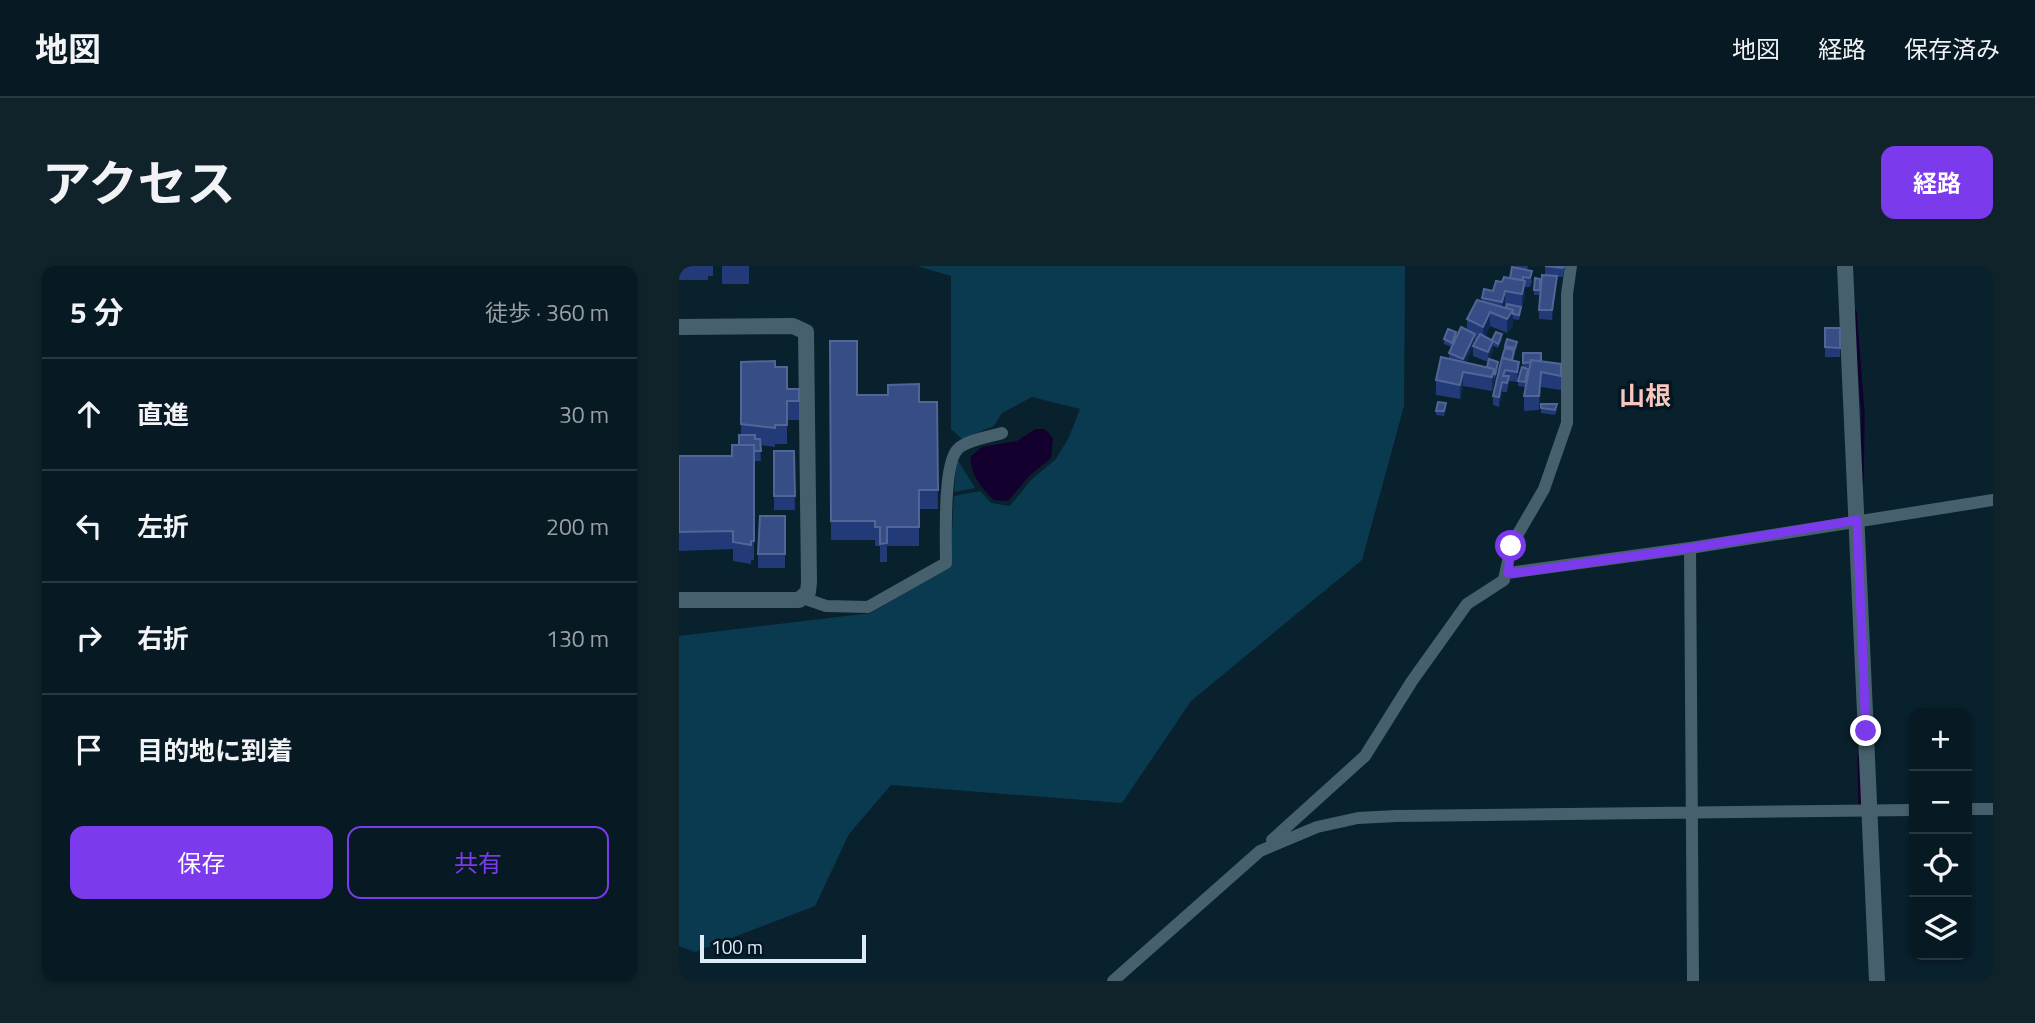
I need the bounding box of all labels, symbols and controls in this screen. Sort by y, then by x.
text: 地図 [35,24,101,74]
text: 地図 [1732,31,1780,67]
text: 経路 [1818,31,1866,67]
text: 保存済み [1904,31,2000,67]
text: アクセス [42,145,236,220]
button: 経路 [1881,146,1993,219]
text: 5 分 [70,289,123,335]
text: 徒歩 · 360 m [485,295,609,330]
district label: 山根 [1619,376,1671,415]
icon: ahead [70,395,108,433]
text: 直進 [137,395,189,434]
text: 30 m [559,397,609,432]
icon: left [70,507,108,545]
text: 左折 [137,507,189,546]
text: 200 m [546,509,609,544]
route start [1495,530,1526,561]
icon: right [70,619,108,657]
text: 右折 [137,619,189,658]
text: 130 m [546,621,609,656]
map controls [1909,708,1972,960]
button: + [1909,708,1972,771]
route end [1850,715,1881,746]
icon: arrive [70,731,108,769]
text: 目的地に到着 [137,731,293,770]
button: − [1909,771,1972,834]
button: 保存 [70,826,333,899]
button: 共有 [347,826,609,899]
button: locate [1909,834,1972,897]
button: layers [1909,897,1972,960]
scale bar [700,932,866,964]
text: 100 m [711,932,763,961]

